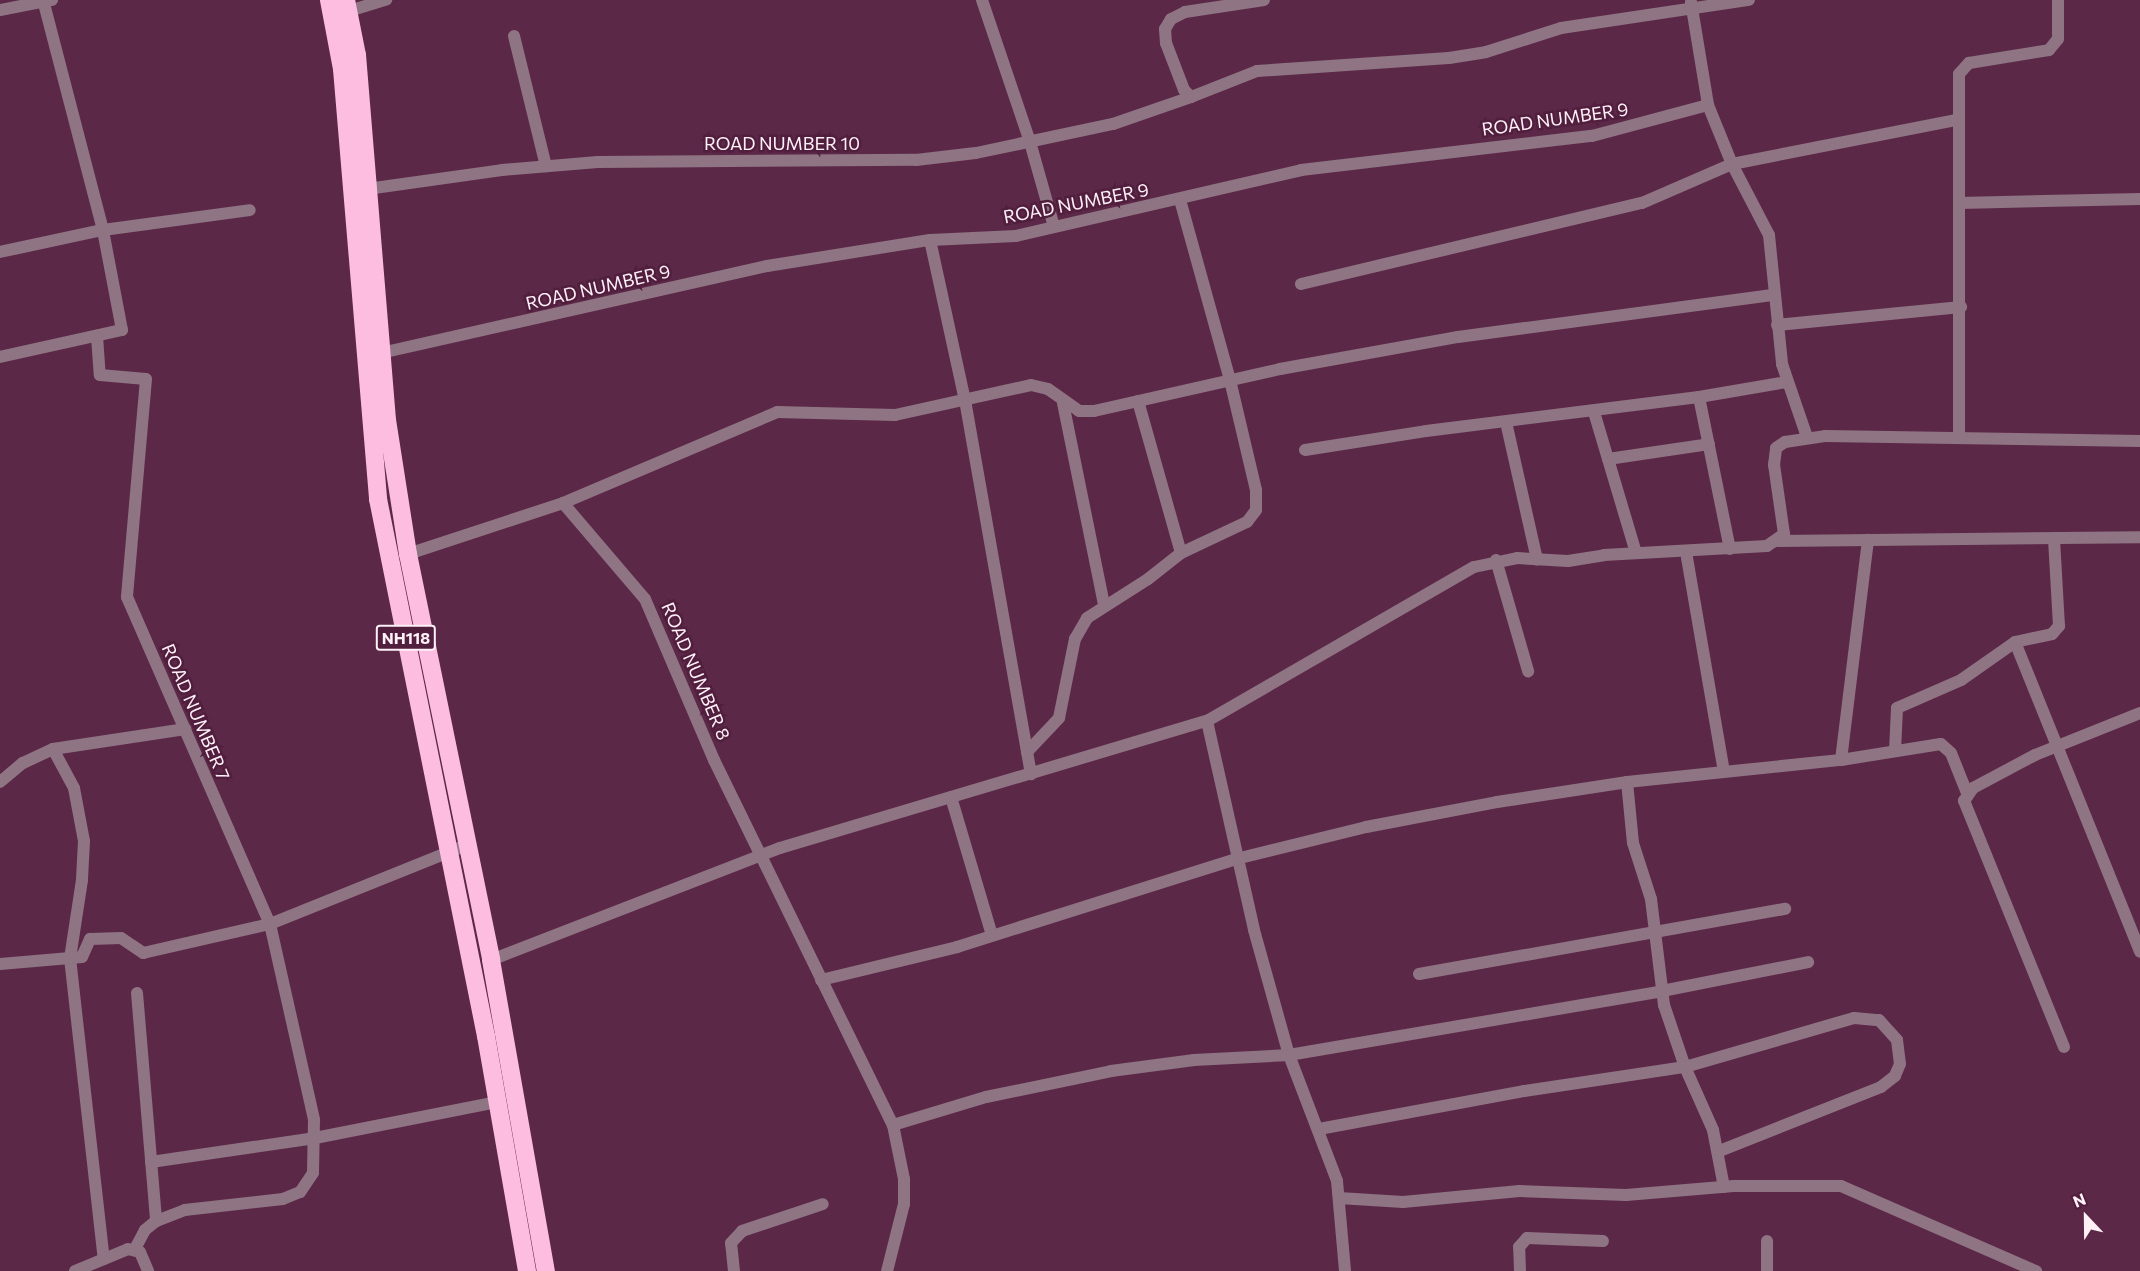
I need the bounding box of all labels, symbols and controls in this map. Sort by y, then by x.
street label: ROAD NUMBER 9 [1480,98,1630,140]
street label: ROAD NUMBER 10 [704,132,860,154]
street label: ROAD NUMBER 9 [1002,178,1150,228]
street label: ROAD NUMBER 9 [524,260,672,314]
street label: ROAD NUMBER 8 [657,599,735,743]
road number: NH118 [374,625,438,651]
street label: ROAD NUMBER 7 [158,641,234,783]
north arrow [2056,1187,2116,1247]
text: N [2070,1189,2088,1211]

